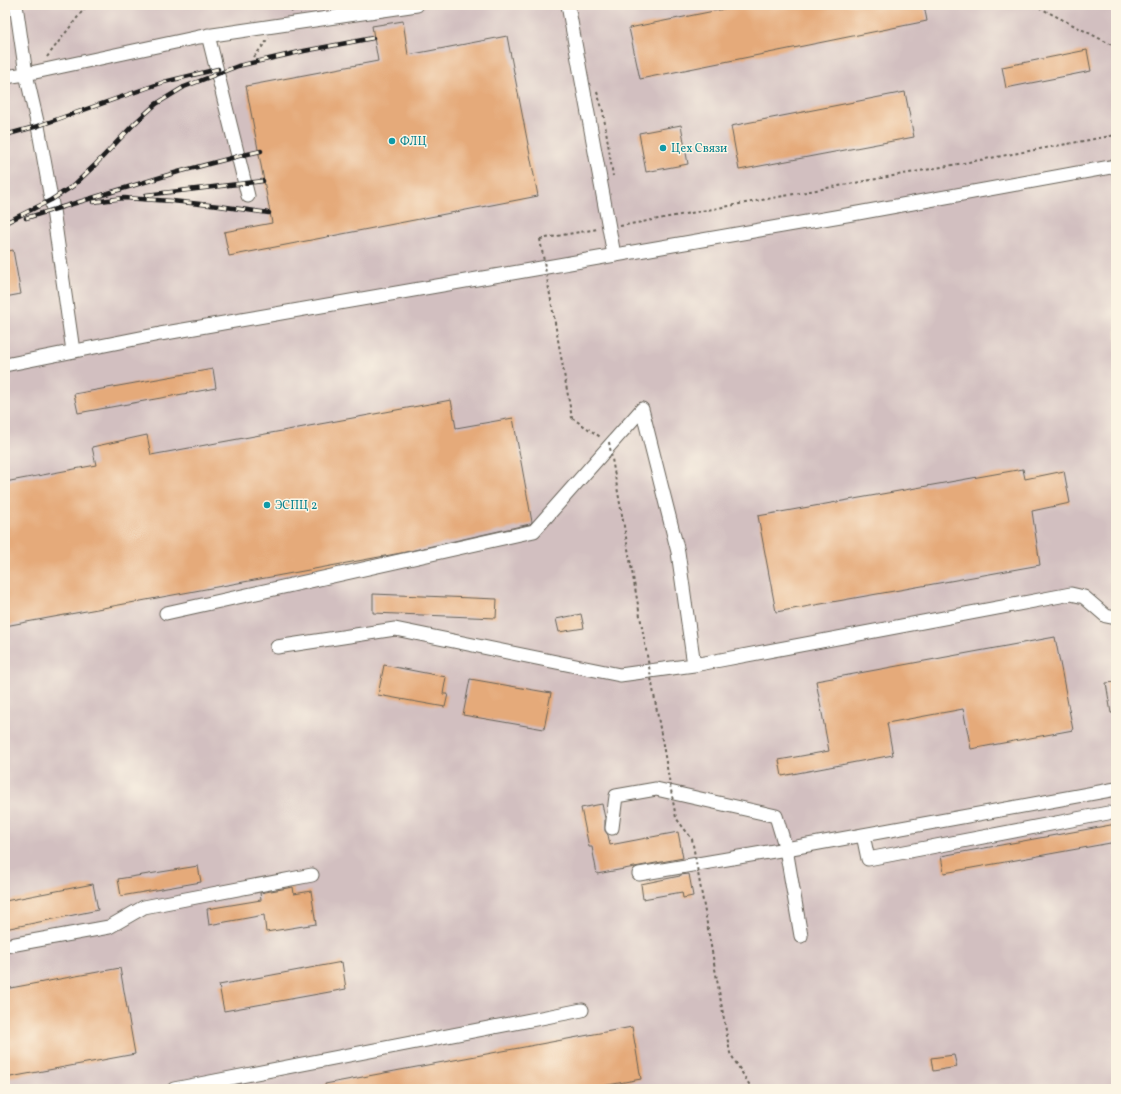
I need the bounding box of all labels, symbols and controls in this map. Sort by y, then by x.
place label: ФЛЦ [400,134,427,150]
marker: ФЛЦ [387,136,397,146]
place label: Цех Связи [671,141,727,157]
marker: Цех Связи [658,143,668,153]
place label: ЭСПЦ 2 [275,498,317,514]
marker: ЭСПЦ 2 [262,500,272,510]

